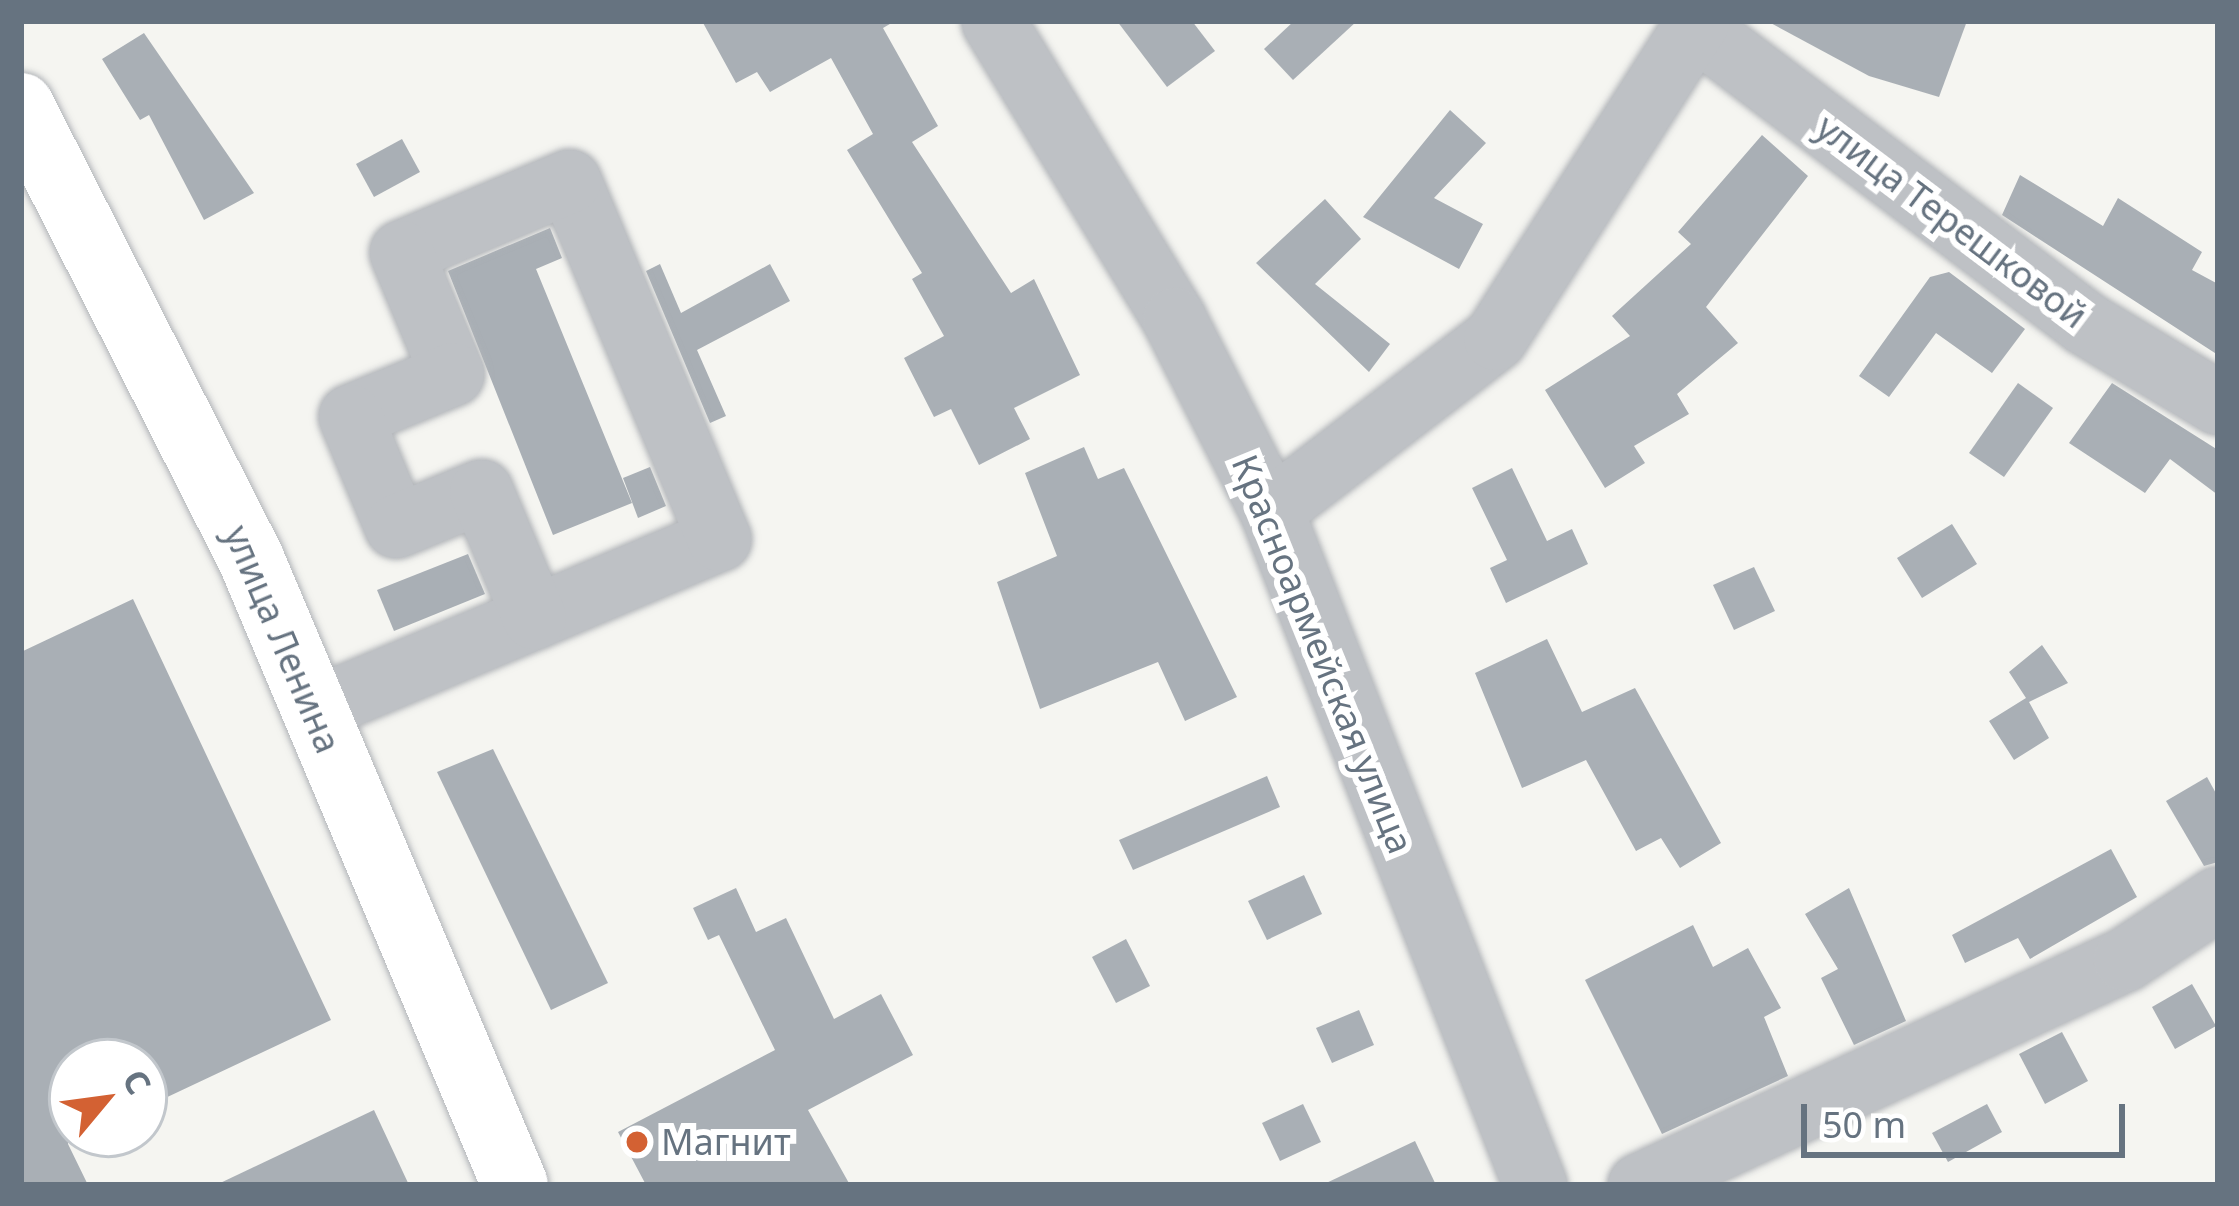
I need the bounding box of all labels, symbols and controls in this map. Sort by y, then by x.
street label: улица Терешковой [1808,105,2096,337]
street label: Красноармейская улица [1223,449,1423,859]
street label: улица Ленина [216,519,350,759]
north arrow [48,1038,168,1158]
text: С [112,1062,162,1102]
scale bar [1807,1080,2131,1154]
text: 50 m [1822,1100,1906,1149]
place label: Магнит [661,1120,791,1164]
marker: Магнит [624,1129,650,1155]

